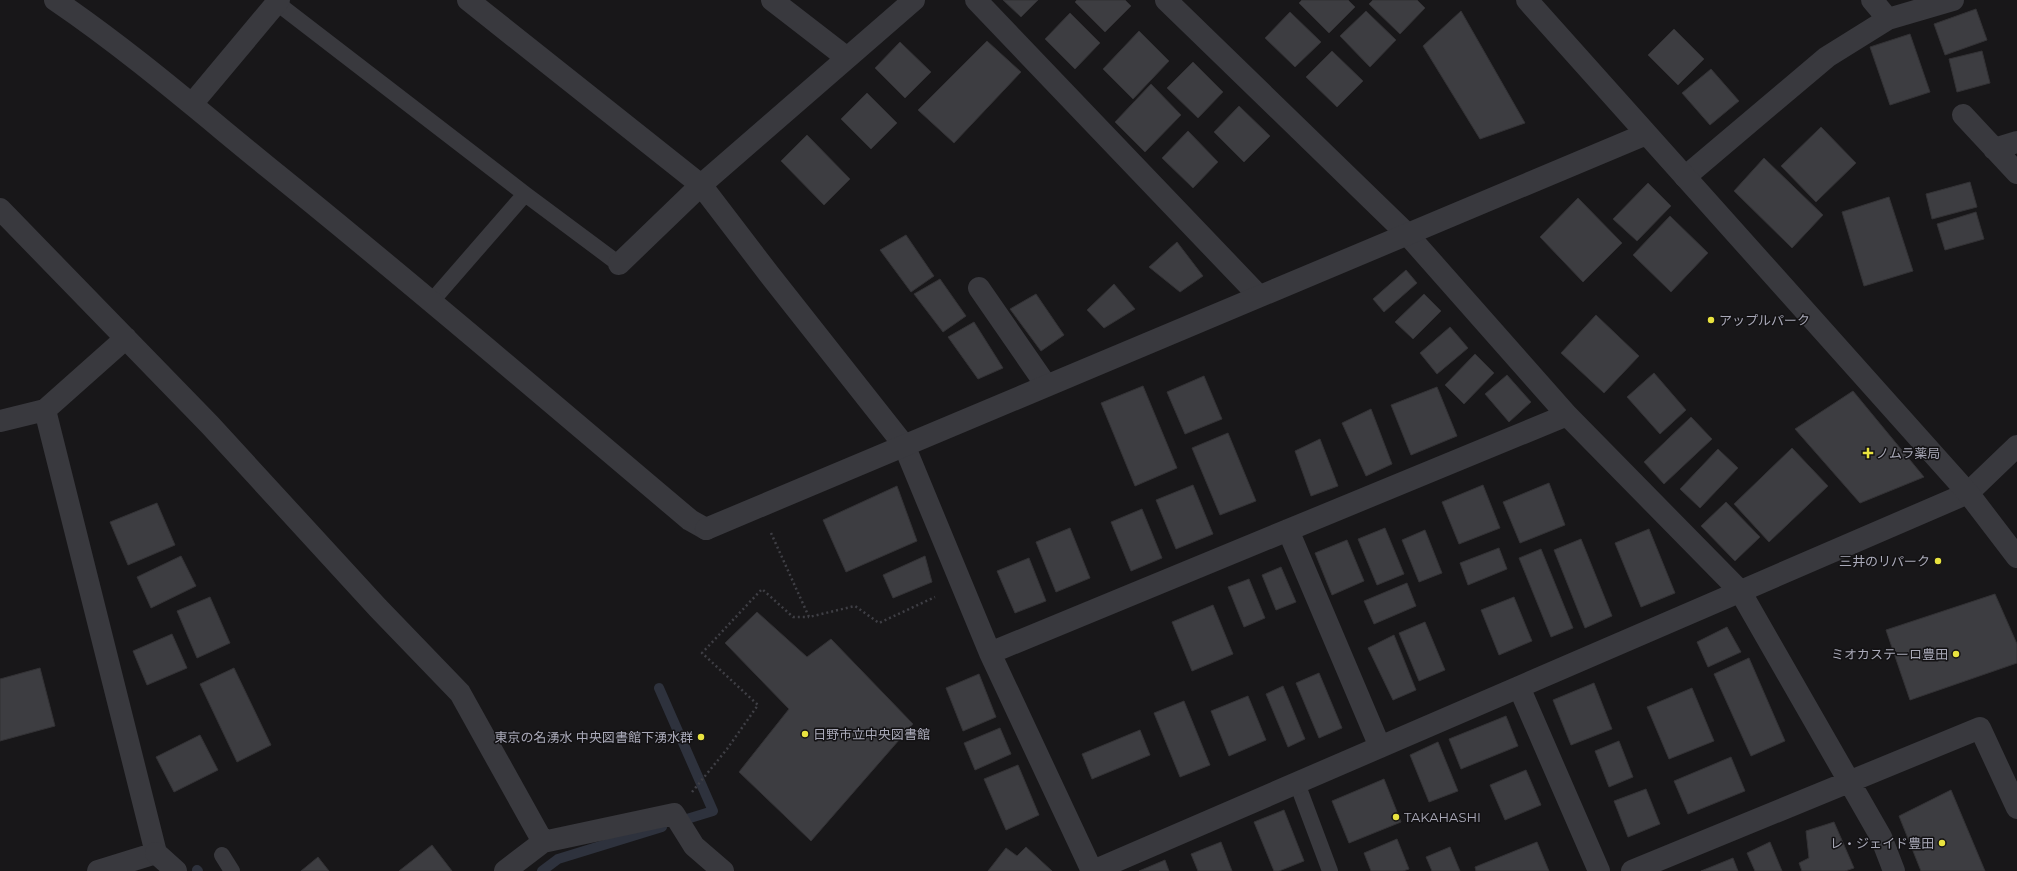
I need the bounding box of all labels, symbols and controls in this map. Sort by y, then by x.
place label: アップルパーク [1719,312,1810,328]
marker: アップルパーク [1706,315,1716,325]
place label: ノムラ薬局 [1876,445,1940,461]
marker: ノムラ薬局 [1863,448,1873,458]
place label: 三井のリパーク [1839,553,1930,569]
marker: 三井のリパーク [1933,556,1943,566]
place label: ミオカステーロ豊田 [1831,646,1948,662]
marker: ミオカステーロ豊田 [1951,649,1961,659]
place label: 日野市立中央図書館 [813,726,930,742]
place label: 東京の名湧水 中央図書館下湧水群 [495,729,693,745]
marker: 日野市立中央図書館 [800,729,810,739]
marker: 東京の名湧水 中央図書館下湧水群 [696,732,706,742]
place label: TAKAHASHI [1404,809,1481,825]
marker: TAKAHASHI [1391,812,1401,822]
place label: レ・ジェイド豊田 [1830,835,1934,851]
marker: レ・ジェイド豊田 [1937,838,1947,848]

